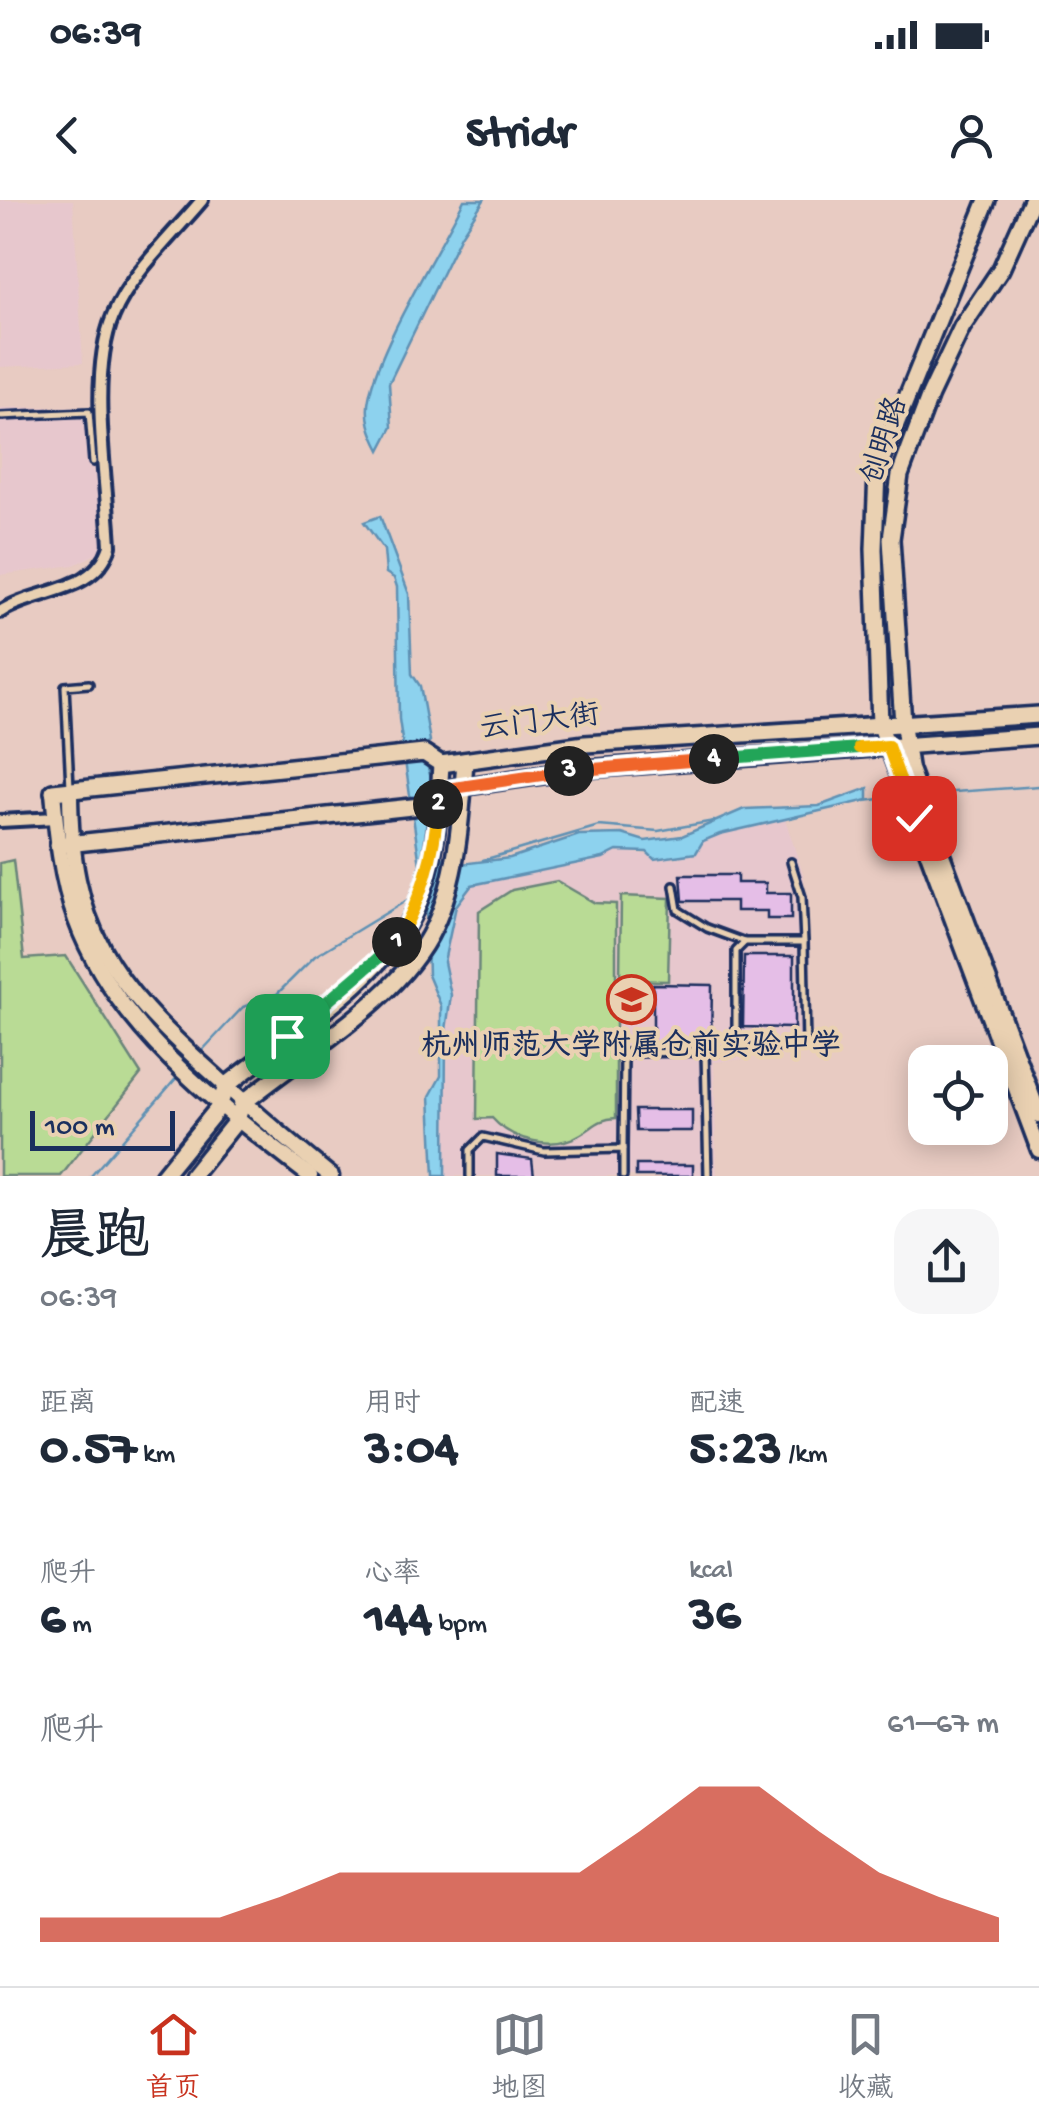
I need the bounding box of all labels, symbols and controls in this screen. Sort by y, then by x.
text: 06:39 [50,13,142,57]
icon: back [40,108,95,163]
icon: person [944,108,999,163]
text: Stridr [466,109,573,162]
street label: 创明路 [855,392,917,489]
street label: 云门大街 [478,698,602,749]
pin: 4 [689,734,739,784]
text: 4 [707,742,721,775]
pin: 3 [544,746,594,796]
text: 3 [562,754,576,787]
pin [872,776,957,861]
pin: 2 [413,779,463,829]
text: 2 [431,787,445,820]
icon: check [887,791,942,846]
pin: 1 [372,917,422,967]
text: 1 [391,925,403,958]
school or university icon: 杭州师范大学附属仓前实验中学 [605,973,657,1025]
pin [245,994,330,1079]
icon: arrive [260,1009,315,1064]
place label: 杭州师范大学附属仓前实验中学 [421,1028,841,1066]
map controls [908,1045,1008,1145]
button: locate [908,1045,1008,1145]
scale bar [30,1106,175,1150]
text: 100 m [45,1112,115,1145]
button: share [894,1209,999,1314]
text: 晨跑 [40,1210,150,1274]
text: 06:39 [40,1280,117,1318]
text: 距离 [40,1389,96,1422]
text: 用时 [365,1389,421,1422]
text: 配速 [689,1389,745,1422]
text: 0.57 [40,1422,136,1481]
text: 3:04 [365,1422,458,1481]
text: 5:23 [689,1422,782,1481]
text: km [136,1439,175,1472]
text: /km [782,1439,828,1472]
text: kcal [689,1555,733,1588]
text: 爬升 [40,1559,96,1592]
text: 心率 [365,1559,421,1592]
text: 36 [689,1588,741,1647]
text: 6 [40,1592,65,1651]
text: 144 [365,1592,432,1651]
text: m [65,1609,92,1642]
text: bpm [432,1609,487,1642]
text: 61–67 m [887,1706,999,1744]
text: 爬升 [40,1714,104,1752]
tab: 首页 [145,2007,201,2107]
tab: 地图 [491,2007,548,2107]
tab: 收藏 [838,2007,894,2107]

